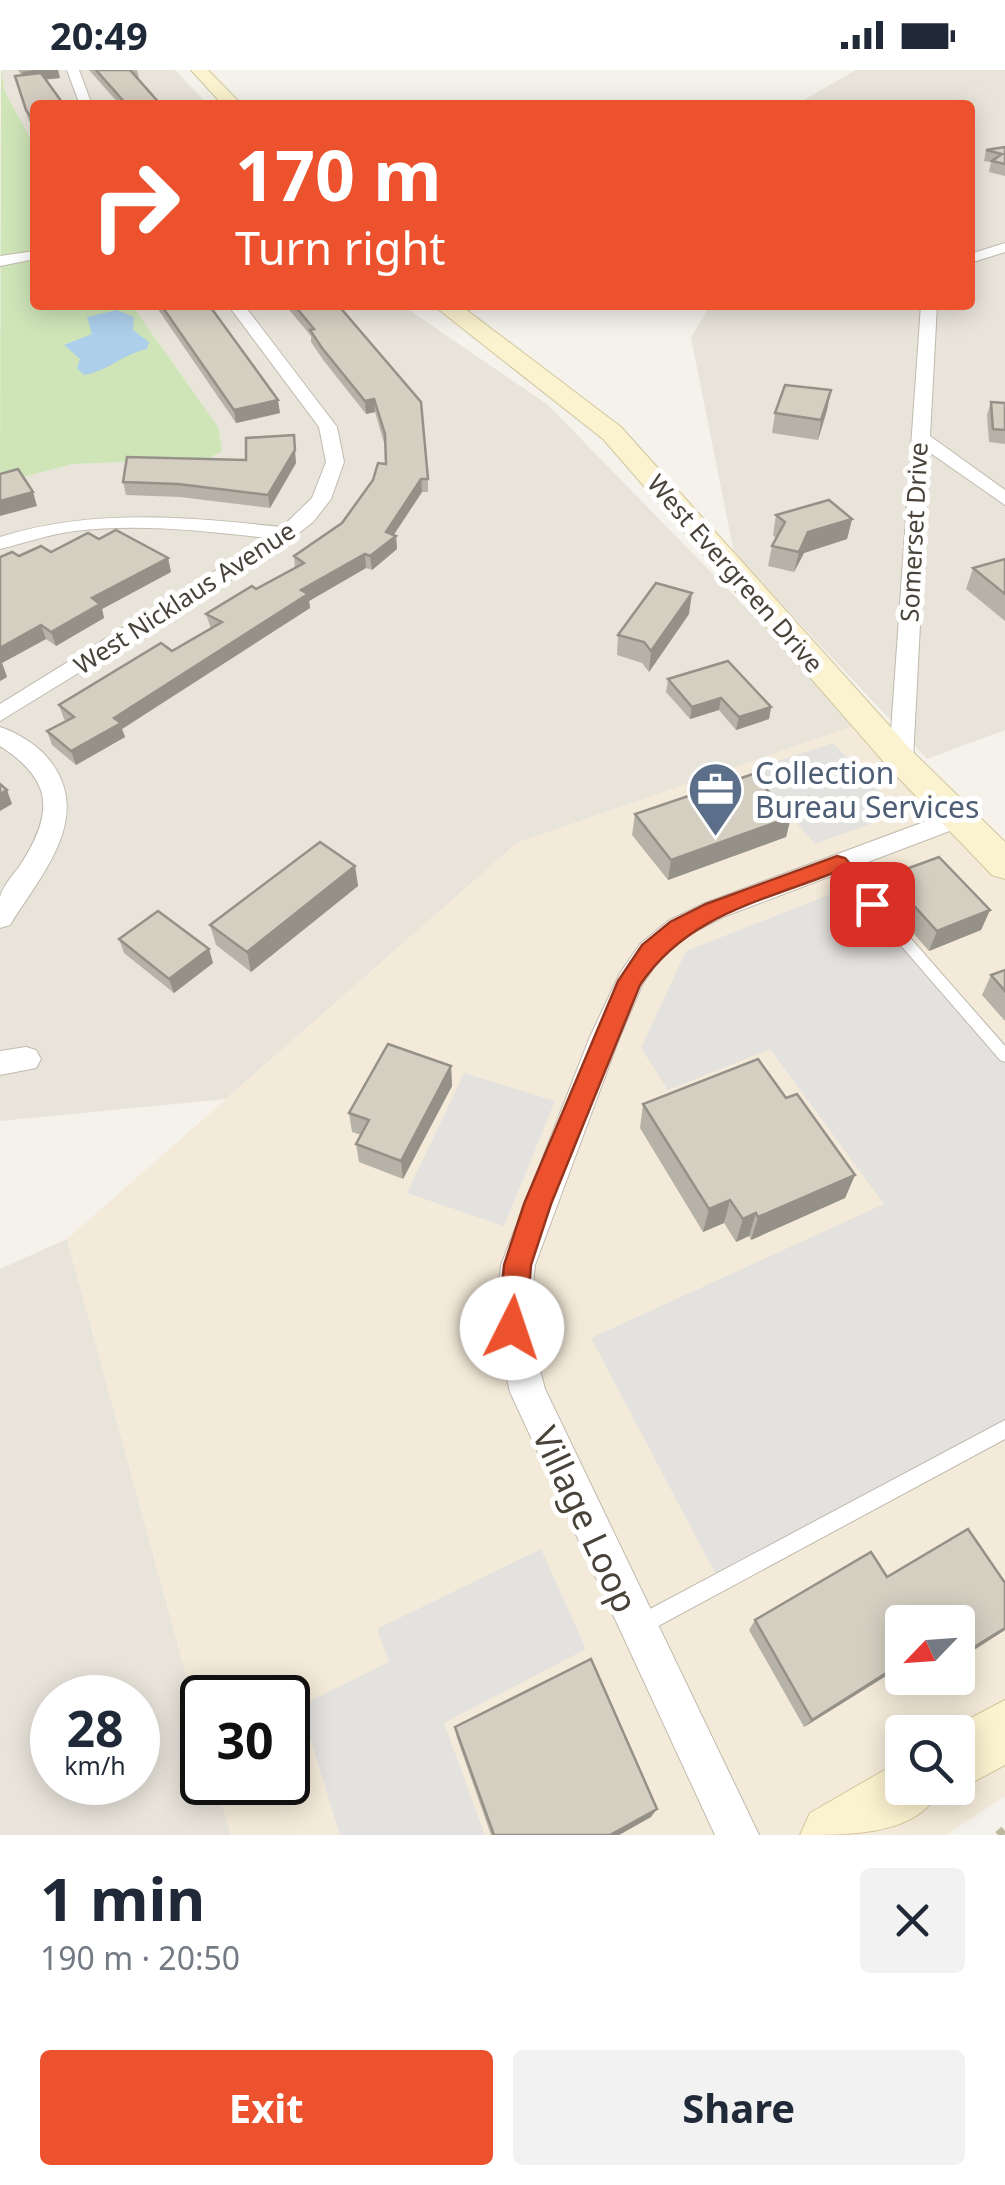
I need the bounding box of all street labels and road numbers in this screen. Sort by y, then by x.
street label: Somerset Drive [891,441,935,623]
street label: West Evergreen Drive [640,467,832,679]
street label: West Nicklaus Avenue [67,513,301,681]
street label: Village Loop [522,1418,650,1620]

